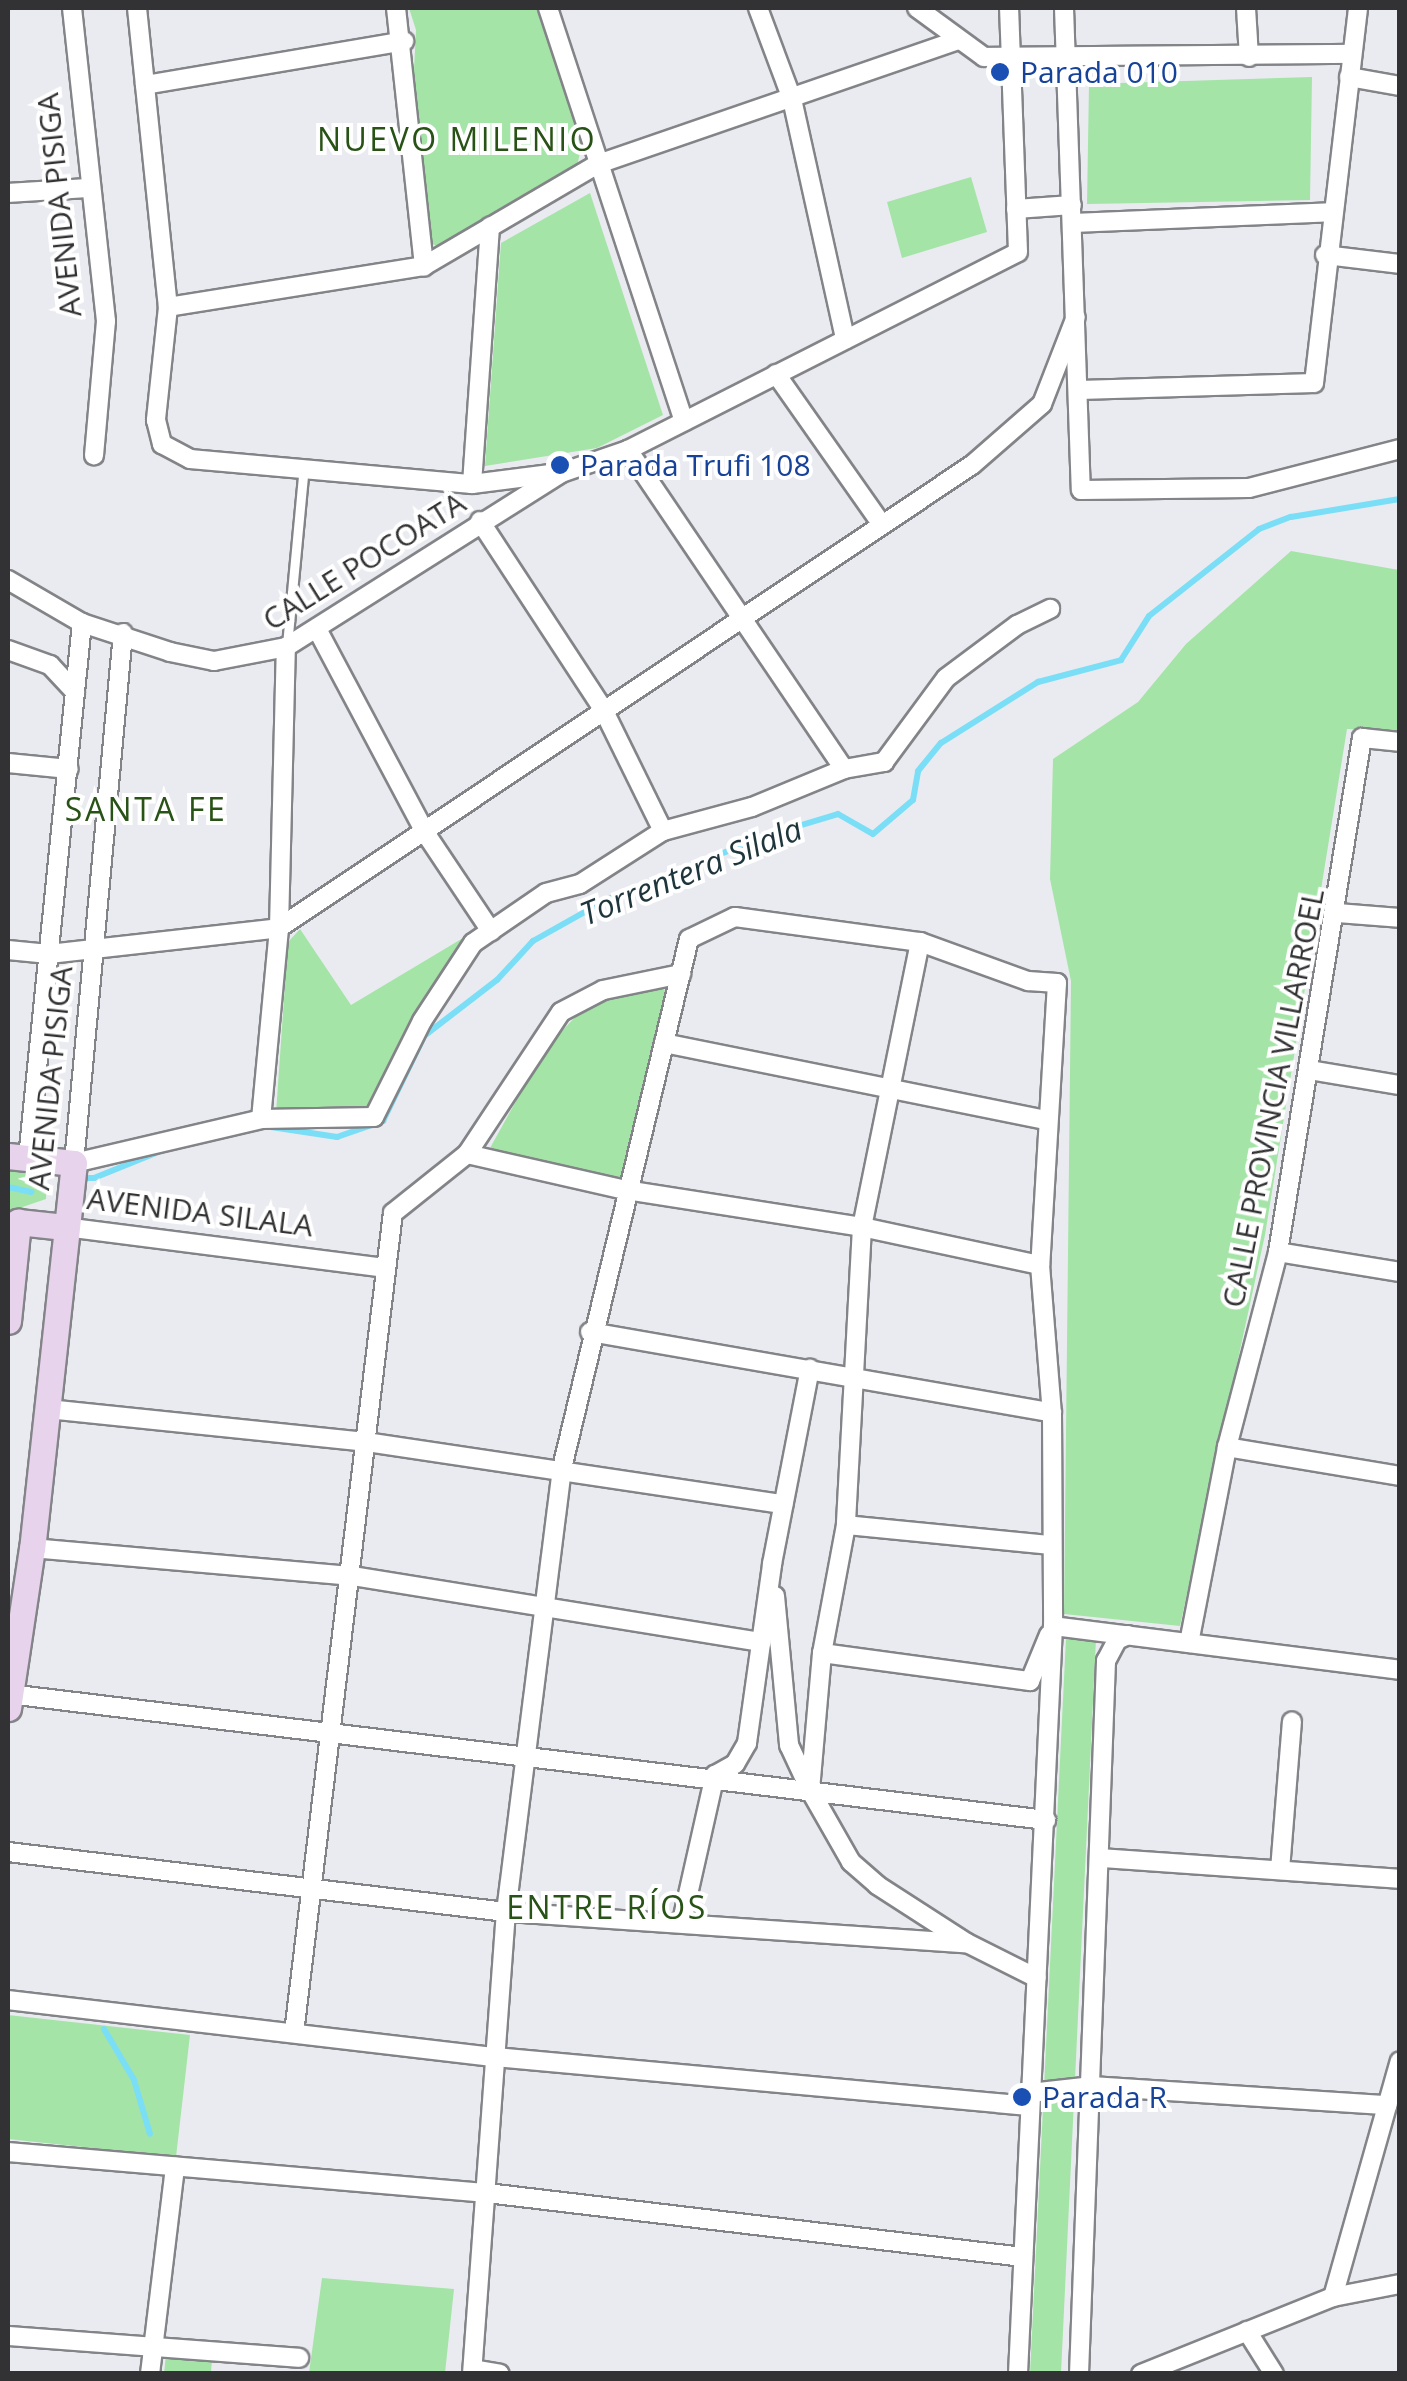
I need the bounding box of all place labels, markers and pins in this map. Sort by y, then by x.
place label: Parada 010 [1020,54,1178,90]
marker: Parada 010 [989,61,1011,83]
place label: Parada Trufi 108 [580,447,811,483]
marker: Parada Trufi 108 [549,454,571,476]
place label: Parada R [1042,2079,1167,2115]
marker: Parada R [1011,2086,1033,2108]

